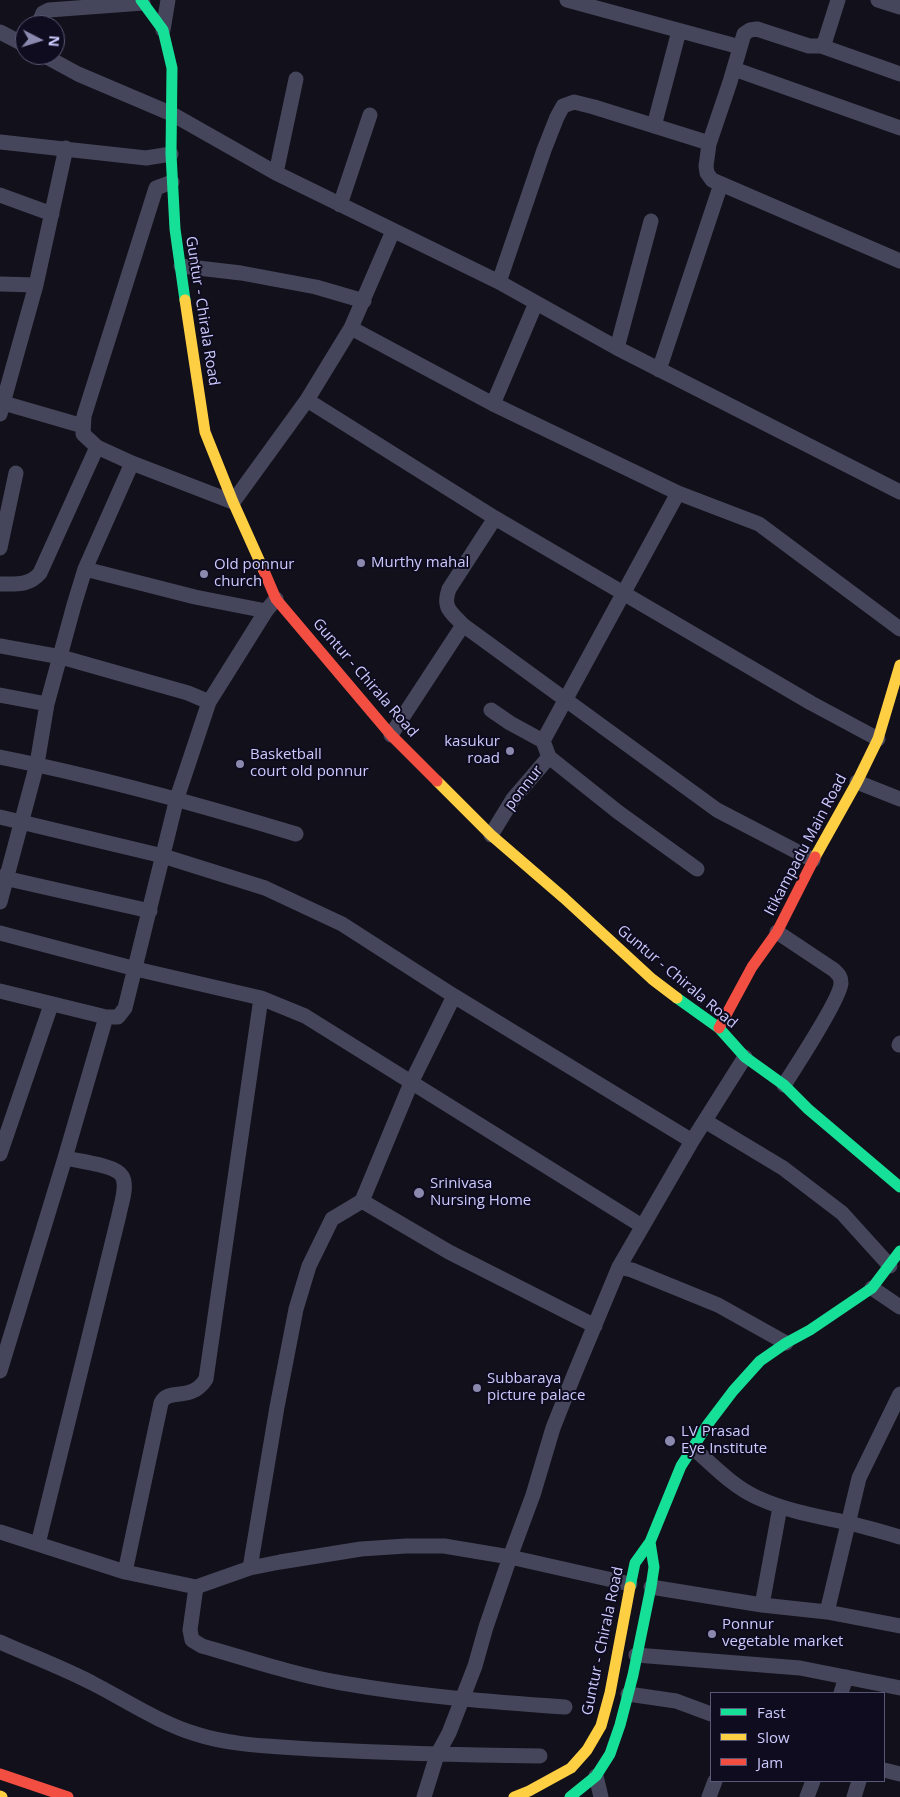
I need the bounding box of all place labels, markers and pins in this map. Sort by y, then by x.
place label: Murthy mahal [371,554,469,572]
place label: Old ponnur church [214,556,294,591]
marker: Murthy mahal [355,557,367,569]
marker: Old ponnur church [198,568,210,580]
place label: kasukur road [444,733,500,768]
marker: kasukur road [504,745,516,757]
place label: Basketball court old ponnur [250,746,369,781]
marker: Basketball court old ponnur [234,758,246,770]
place label: Srinivasa Nursing Home [430,1175,531,1210]
marker: Srinivasa Nursing Home [412,1186,426,1200]
place label: Subbaraya picture palace [487,1370,585,1405]
marker: Subbaraya picture palace [471,1382,483,1394]
place label: LV Prasad Eye Institute [681,1423,767,1458]
marker: LV Prasad Eye Institute [663,1434,677,1448]
place label: Ponnur vegetable market [722,1616,843,1651]
marker: Ponnur vegetable market [706,1628,718,1640]

